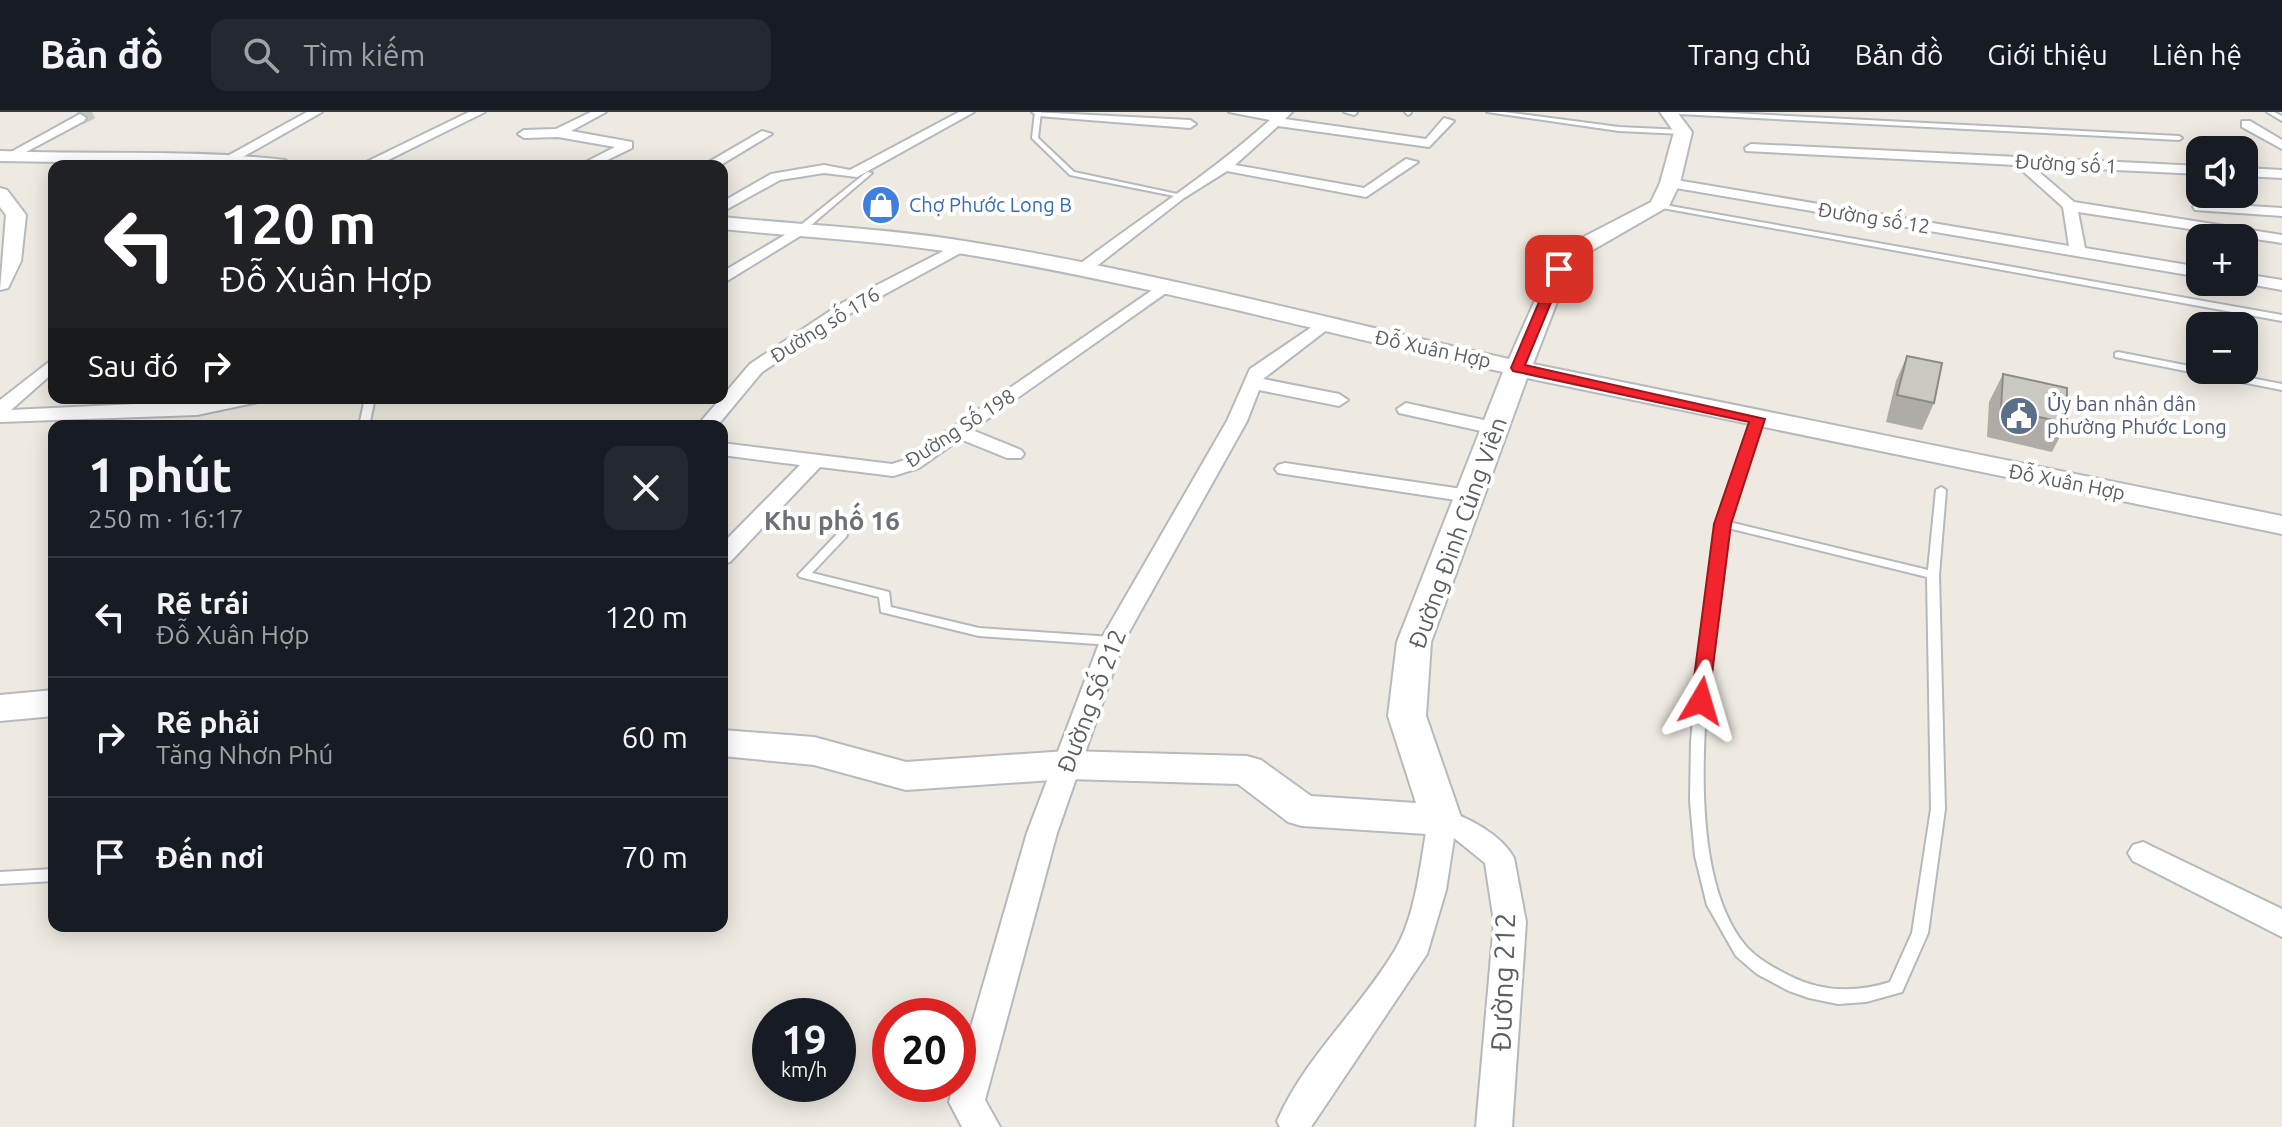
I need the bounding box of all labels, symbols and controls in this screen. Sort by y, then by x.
search box [211,19,771,91]
text: Bản đồ [40,33,163,75]
icon: search [239,33,283,77]
text: Tìm kiếm [303,38,425,72]
text: Trang chủ [1688,39,1811,70]
text: Bản đồ [1855,39,1943,70]
text: Giới thiệu [1987,39,2108,70]
text: Liên hệ [2152,39,2242,70]
map controls [2186,136,2258,384]
button: sound [2186,136,2258,208]
street label: Đường số 1 [2015,146,2118,178]
shop icon: Chợ Phước Long B [860,184,902,226]
icon: left [88,192,192,296]
text: 120 m [220,192,376,255]
place label: Chợ Phước Long B [909,193,1072,216]
street label: Đường số 12 [1816,194,1932,238]
button: + [2186,224,2258,296]
pin [1525,235,1593,303]
icon: arrive [1537,247,1581,291]
text: Đỗ Xuân Hợp [220,258,433,299]
street label: Đường số 176 [764,279,884,367]
button: − [2186,312,2258,384]
street label: Đỗ Xuân Hợp [1373,323,1494,372]
icon: right [194,344,238,388]
text: Sau đó [88,349,178,383]
street label: Đường Số 198 [899,381,1019,472]
place label: Ủy ban nhân dân phường Phước Long [2047,392,2227,438]
public building icon: Ủy ban nhân dân phường Phước Long [1998,395,2040,437]
street label: Đường Đinh Củng Viên [1403,413,1512,652]
button: close [604,446,688,530]
text: 1 phút [88,447,232,501]
street label: Đỗ Xuân Hợp [2007,457,2128,504]
district label: Khu phố 16 [764,502,900,535]
text: 250 m · 16:17 [88,504,244,533]
text: Rẽ trái [156,586,249,620]
icon: left [88,595,132,639]
text: 120 m [604,600,688,634]
text: Đỗ Xuân Hợp [156,620,309,649]
street label: Đường Số 212 [1048,624,1131,776]
position arrow [1659,659,1743,743]
text: Rẽ phải [156,705,260,739]
icon: right [88,715,132,759]
text: 60 m [621,720,688,754]
text: Tăng Nhơn Phú [156,740,333,769]
icon: arrive [88,835,132,879]
text: Đến nơi [156,840,264,874]
text: 70 m [621,840,688,874]
street label: Đường 212 [1485,912,1520,1052]
speed limit sign: 20 [872,998,976,1102]
text: 19 [781,1017,827,1062]
text: km/h [781,1058,827,1081]

